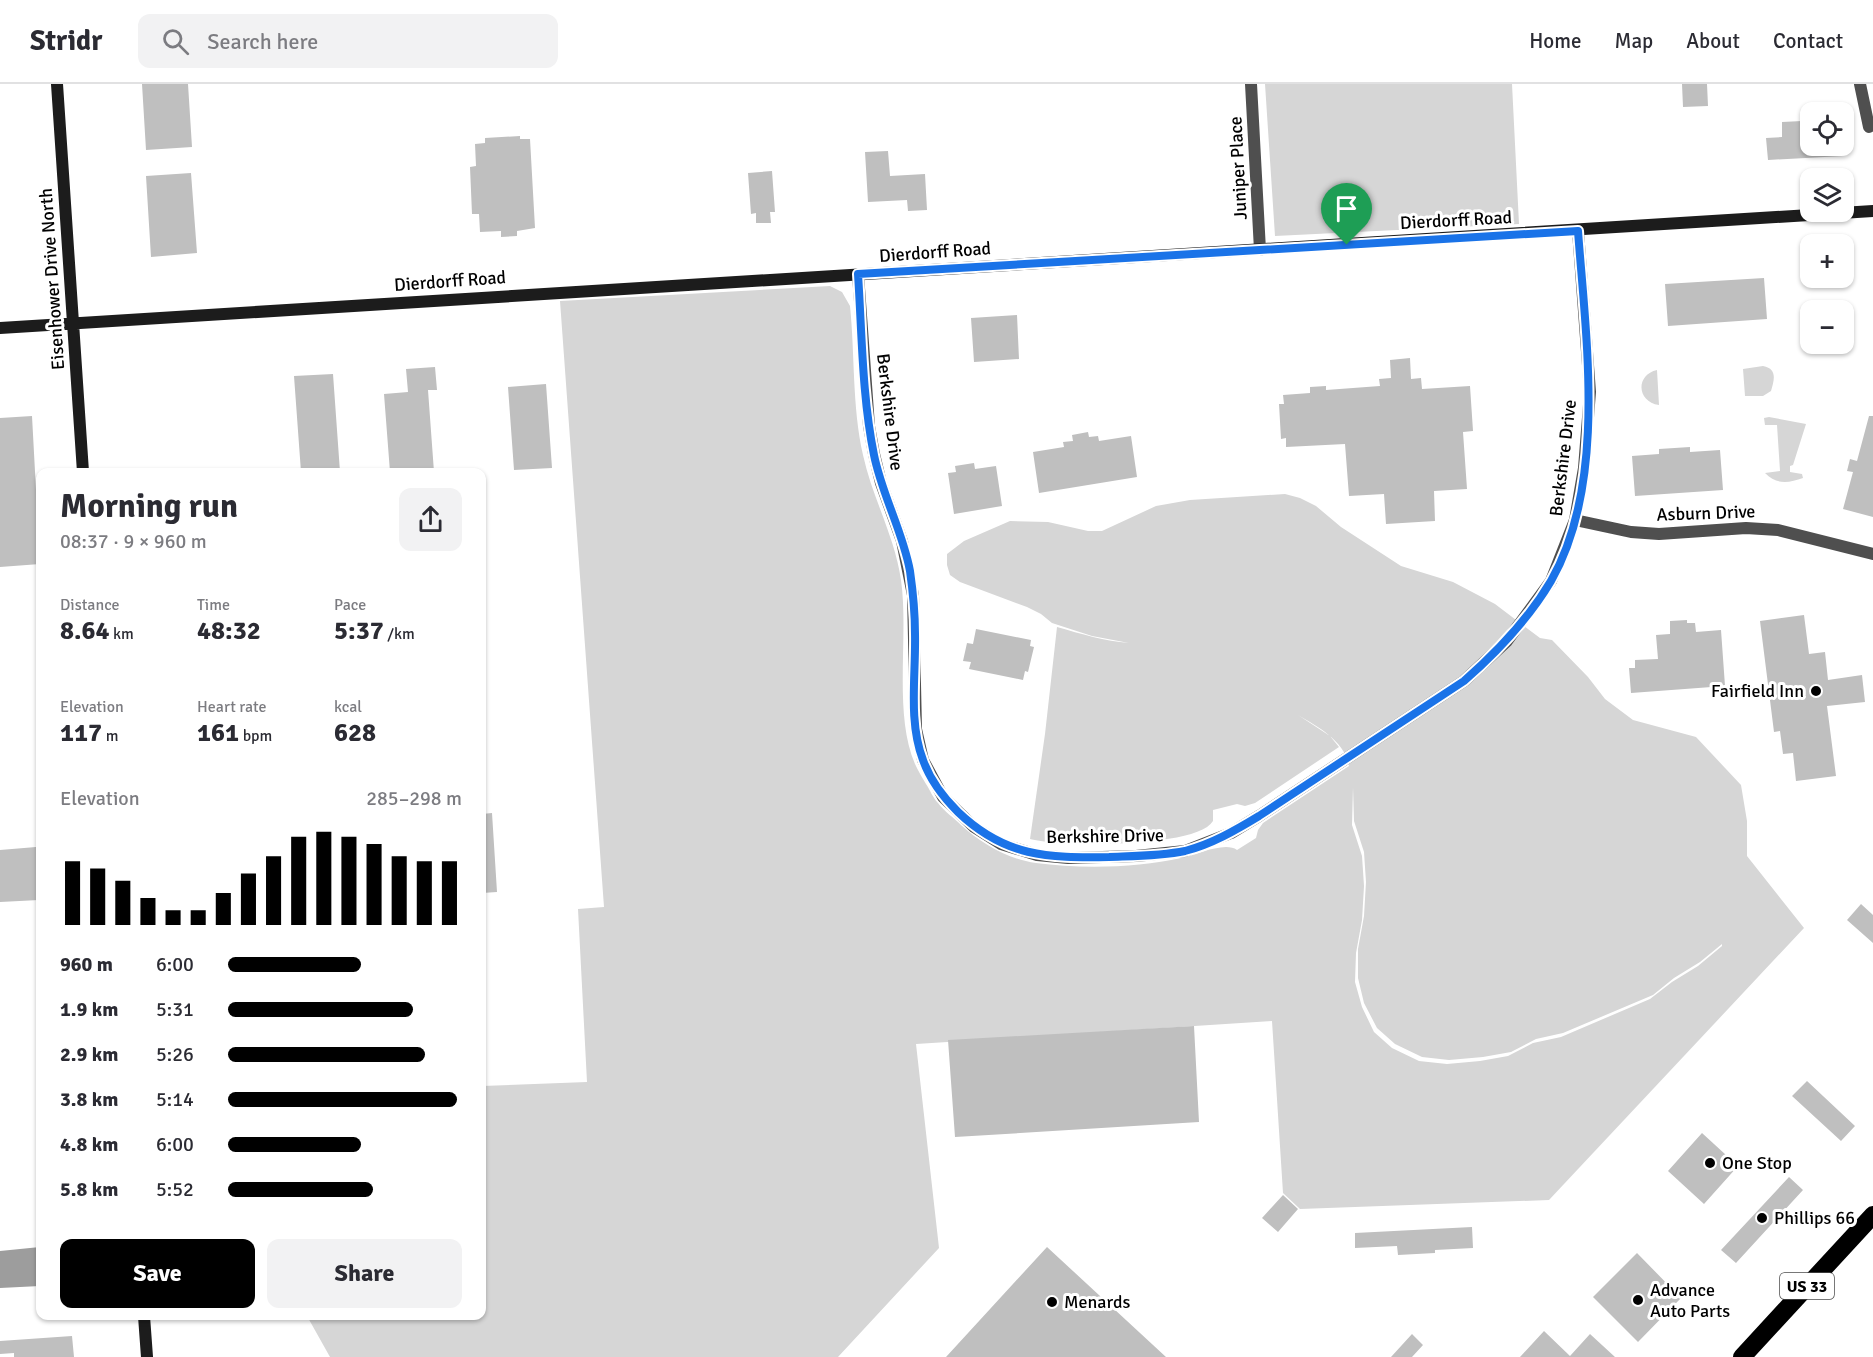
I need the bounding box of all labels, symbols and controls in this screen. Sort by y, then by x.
search box [138,14,558,68]
text: Stridr [30,24,102,58]
icon: search [159,25,192,58]
text: Search here [207,28,318,55]
text: Home [1529,28,1582,54]
text: Map [1615,28,1653,54]
text: About [1686,28,1740,54]
text: Contact [1773,28,1843,54]
map controls [1800,102,1854,354]
button: locate [1800,102,1854,156]
street label: Juniper Place [1224,116,1252,220]
button: layers [1800,168,1854,222]
pin [1321,183,1372,245]
street label: Eisenhower Drive North [35,187,69,371]
icon: arrive [1330,192,1363,225]
street label: Dierdorff Road [1399,206,1513,234]
button: + [1800,234,1854,288]
street label: Dierdorff Road [878,237,992,267]
street label: Dierdorff Road [393,266,507,296]
button: − [1800,300,1854,354]
street label: Berkshire Drive [872,352,908,472]
street label: Berkshire Drive [1545,398,1581,518]
text: Morning run [60,486,238,527]
button: share [399,488,462,551]
street label: Asburn Drive [1656,500,1756,526]
text: 08:37 · 9 × 960 m [60,529,207,554]
text: Distance [60,595,120,615]
text: Time [197,595,230,615]
text: Pace [334,595,366,615]
text: 8.64 [60,615,110,647]
text: 48:32 [197,615,261,647]
text: 5:37 [334,615,384,647]
text: km [110,624,134,644]
text: /km [384,624,415,644]
place label: Fairfield Inn [1711,680,1804,702]
marker: Fairfield Inn [1809,684,1823,698]
text: Elevation [60,697,124,717]
text: Heart rate [197,697,266,717]
text: kcal [334,697,362,717]
text: 117 [60,717,102,749]
text: 161 [197,717,239,749]
text: 628 [334,717,376,749]
text: m [102,726,118,746]
text: bpm [239,726,272,746]
text: Elevation [60,786,140,811]
text: 285–298 m [366,786,462,811]
street label: Berkshire Drive [1046,824,1164,848]
text: 960 m [60,952,113,977]
text: 6:00 [156,952,194,977]
text: 1.9 km [60,997,118,1022]
text: 5:31 [156,997,194,1022]
text: 2.9 km [60,1042,118,1067]
text: 5:26 [156,1042,194,1067]
text: 3.8 km [60,1087,118,1112]
text: 5:14 [156,1087,194,1112]
text: 4.8 km [60,1132,118,1157]
text: 6:00 [156,1132,194,1157]
place label: One Stop [1722,1152,1792,1174]
marker: One Stop [1703,1156,1717,1170]
text: 5.8 km [60,1177,118,1202]
text: 5:52 [156,1177,194,1202]
place label: Phillips 66 [1774,1207,1855,1229]
marker: Phillips 66 [1755,1211,1769,1225]
button: Save [60,1239,255,1308]
button: Share [267,1239,462,1308]
road number: US 33 [1780,1273,1834,1299]
place label: Advance Auto Parts [1650,1279,1730,1322]
place label: Menards [1064,1291,1130,1313]
marker: Advance Auto Parts [1631,1293,1645,1307]
marker: Menards [1045,1295,1059,1309]

